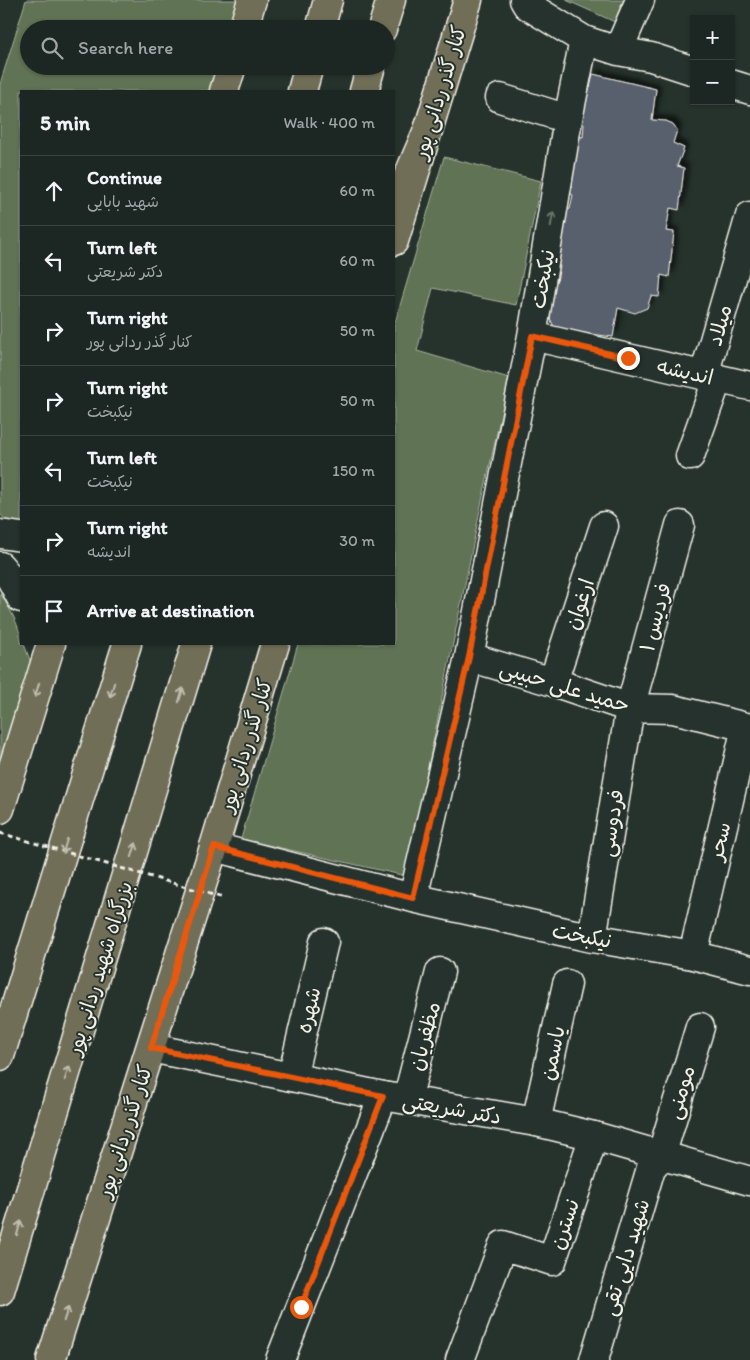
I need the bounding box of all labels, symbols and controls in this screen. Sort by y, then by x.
map controls [690,15,735,105]
button: + [690,15,735,60]
search box [20,20,395,75]
street label: کنار گذر ردانی پور [406,22,473,164]
icon: search [38,34,66,62]
text: Search here [78,36,173,59]
button: − [690,60,735,105]
text: 5 min [40,110,90,135]
text: Walk · 400 m [283,113,375,132]
text: Continue [87,166,162,189]
icon: ahead [40,177,68,205]
text: 60 m [340,181,375,200]
text: شهید بابایی [87,192,159,211]
one-way arrow [547,212,557,228]
text: Turn left [87,236,157,259]
icon: left [40,247,68,275]
street label: نیکبخت [524,247,561,311]
text: 60 m [340,251,375,270]
text: دکتر شریعتی [87,262,163,281]
street label: میلاد [701,301,737,349]
text: Turn right [87,306,168,329]
icon: right [40,317,68,345]
text: 50 m [340,321,375,340]
text: کنار گذر ردانی پور [87,332,192,351]
route end [617,347,640,370]
street label: اندیشه [654,352,716,390]
text: Turn right [87,376,168,399]
icon: right [40,387,68,415]
text: 50 m [340,391,375,410]
text: نیکبخت [87,402,133,421]
text: Turn left [87,446,157,469]
icon: left [40,457,68,485]
text: 150 m [332,461,375,480]
text: نیکبخت [87,472,133,491]
text: Turn right [87,516,168,539]
icon: right [40,527,68,555]
text: 30 m [339,531,375,550]
text: اندیشه [87,542,131,561]
street label: ارغوان [559,575,600,633]
street label: فردیس ۱ [634,580,676,654]
icon: arrive [40,597,68,625]
text: Arrive at destination [87,599,254,622]
street label: حمید علی حبیبی [496,654,633,720]
street label: کنار گذر ردانی پور [212,675,279,817]
one-way arrow [31,682,41,698]
one-way arrow [107,682,117,698]
one-way arrow [177,687,187,703]
street label: فردوسی [593,787,631,859]
street label: سحر [702,819,736,865]
one-way arrow [59,837,69,853]
one-way arrow [130,843,140,859]
street label: بزرگراه شهید ردانی پور [60,878,139,1061]
street label: نیکبخت [550,917,614,954]
street label: شهره [291,984,325,1036]
street label: مظفریان [403,999,445,1073]
street label: یاسمن [534,1023,570,1083]
street label: کنار گذر ردانی پور [90,1061,159,1203]
street label: مومنی [660,1062,702,1122]
one-way arrow [62,1065,72,1081]
street label: دکتر شریعتی [400,1087,503,1131]
street label: نسترن [544,1195,584,1253]
street label: شهید دایی تقی [595,1196,657,1319]
one-way arrow [15,1220,25,1236]
route start [290,1296,313,1319]
one-way arrow [61,1306,71,1322]

